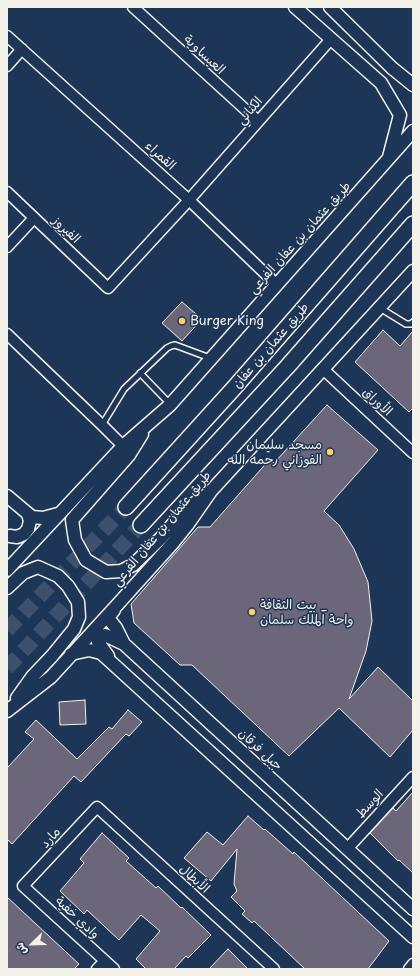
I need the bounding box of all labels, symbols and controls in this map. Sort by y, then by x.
street label: العيساوية [180,32,228,78]
street label: الكناني [234,94,266,128]
street label: القمراء [142,138,178,174]
street label: طريق عثمان بن عفان الفرعي [245,179,355,297]
street label: الفيروز [49,213,83,247]
street label: طريق عثمان بن عفان [230,300,312,392]
place label: Burger King [190,313,264,329]
marker: Burger King [177,316,187,326]
street label: الأوراق [359,384,395,420]
place label: مسجد سليمان الفوزاني رحمه الله [227,437,322,468]
marker: مسجد سليمان الفوزاني رحمه الله [325,447,335,457]
street label: طريق عثمان بن عفان الفرعي [109,468,215,590]
place label: بيت الثقافة _ واحة الملك سلمان [260,597,353,628]
marker: بيت الثقافة _ واحة الملك سلمان [247,607,257,617]
street label: جبل فرقان [235,726,285,774]
street label: الوسط [353,786,387,822]
street label: مارد [38,824,64,852]
street label: الأبطال [176,861,212,897]
street label: وادي خفية [52,894,102,942]
north arrow [12,924,52,964]
text: ش [10,940,31,958]

